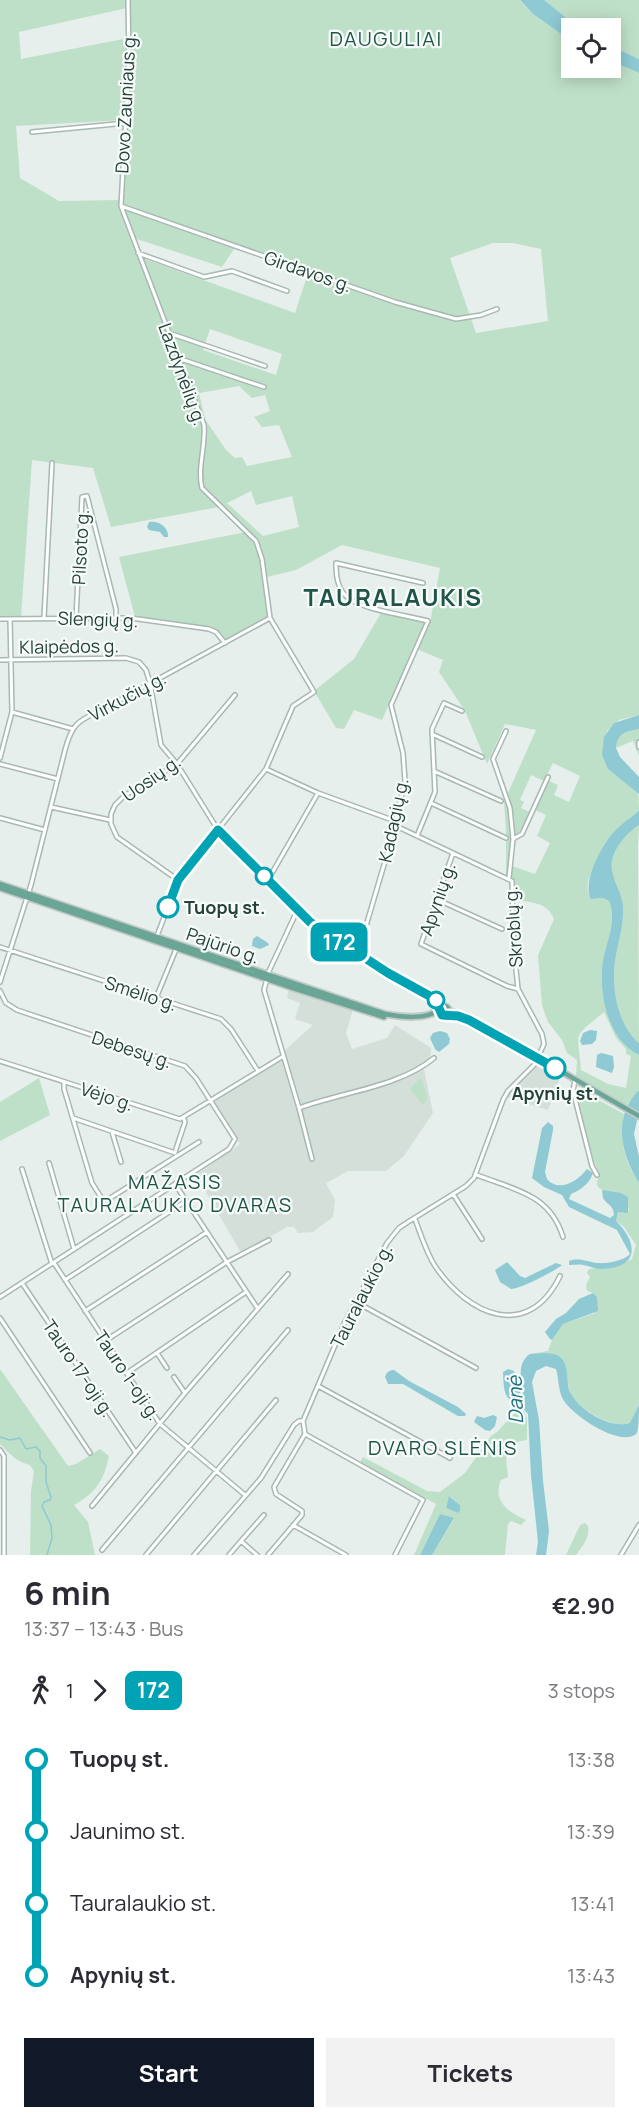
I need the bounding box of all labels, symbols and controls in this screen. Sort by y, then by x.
map controls [561,18,621,78]
button: locate [561,18,621,78]
district label: DAUGULIAI [329,25,443,52]
street label: Dovo Zauniaus g. [109,32,141,174]
street label: Girdavos g. [261,245,355,297]
street label: Lazdynėlių g. [153,319,213,429]
street label: Pilsoto g. [66,509,94,585]
district label: TAURALAUKIS [303,580,483,613]
street label: Slengių g. [57,606,139,632]
street label: Klaipėdos g. [19,633,119,659]
street label: Virkučių g. [84,666,170,726]
street label: Uosių g. [117,749,185,807]
street label: Kadagių g. [372,776,414,864]
street label: Apynių g. [413,859,461,939]
unlabelled marker [255,867,273,885]
street label: Skroblų g. [498,886,528,968]
place label: Tuopų st. [184,895,265,919]
marker: Tuopų st. [157,896,179,918]
street label: Pajūrio g. [183,921,263,969]
line badge: 172 [304,922,374,962]
text: 172 [323,928,355,956]
street label: Smėlio g. [102,970,180,1016]
unlabelled marker [427,991,445,1009]
street label: Debesų g. [89,1025,175,1073]
marker: Apynių st. [544,1057,566,1079]
street label: Vėjo g. [77,1076,137,1116]
place label: Apynių st. [511,1081,599,1105]
district label: MAŽASIS TAURALAUKIO DVARAS [57,1168,293,1218]
street label: Tauralaukio g. [324,1240,398,1352]
street label: Tauro 17-oji g. [38,1315,120,1421]
street label: Tauro 1-oji g. [89,1325,167,1425]
water label: Danė [501,1374,529,1425]
district label: DVARO SLĖNIS [368,1434,518,1461]
text: 6 min [24,1570,111,1615]
text: €2.90 [552,1591,615,1621]
text: 13:37 – 13:43 · Bus [24,1615,184,1642]
icon: walk [24,1674,57,1707]
icon: forward [83,1674,116,1707]
text: 172 [137,1676,170,1704]
text: 1 [66,1677,74,1704]
text: 3 stops [548,1677,615,1704]
text: Tuopų st. [70,1744,169,1774]
text: 13:38 [567,1746,615,1773]
text: Jaunimo st. [70,1816,186,1846]
text: 13:39 [567,1818,615,1845]
text: Tauralaukio st. [70,1888,216,1918]
text: 13:41 [571,1890,615,1917]
text: Apynių st. [70,1960,176,1990]
text: 13:43 [567,1962,615,1989]
button: Start [24,2038,314,2107]
button: Tickets [326,2038,615,2107]

